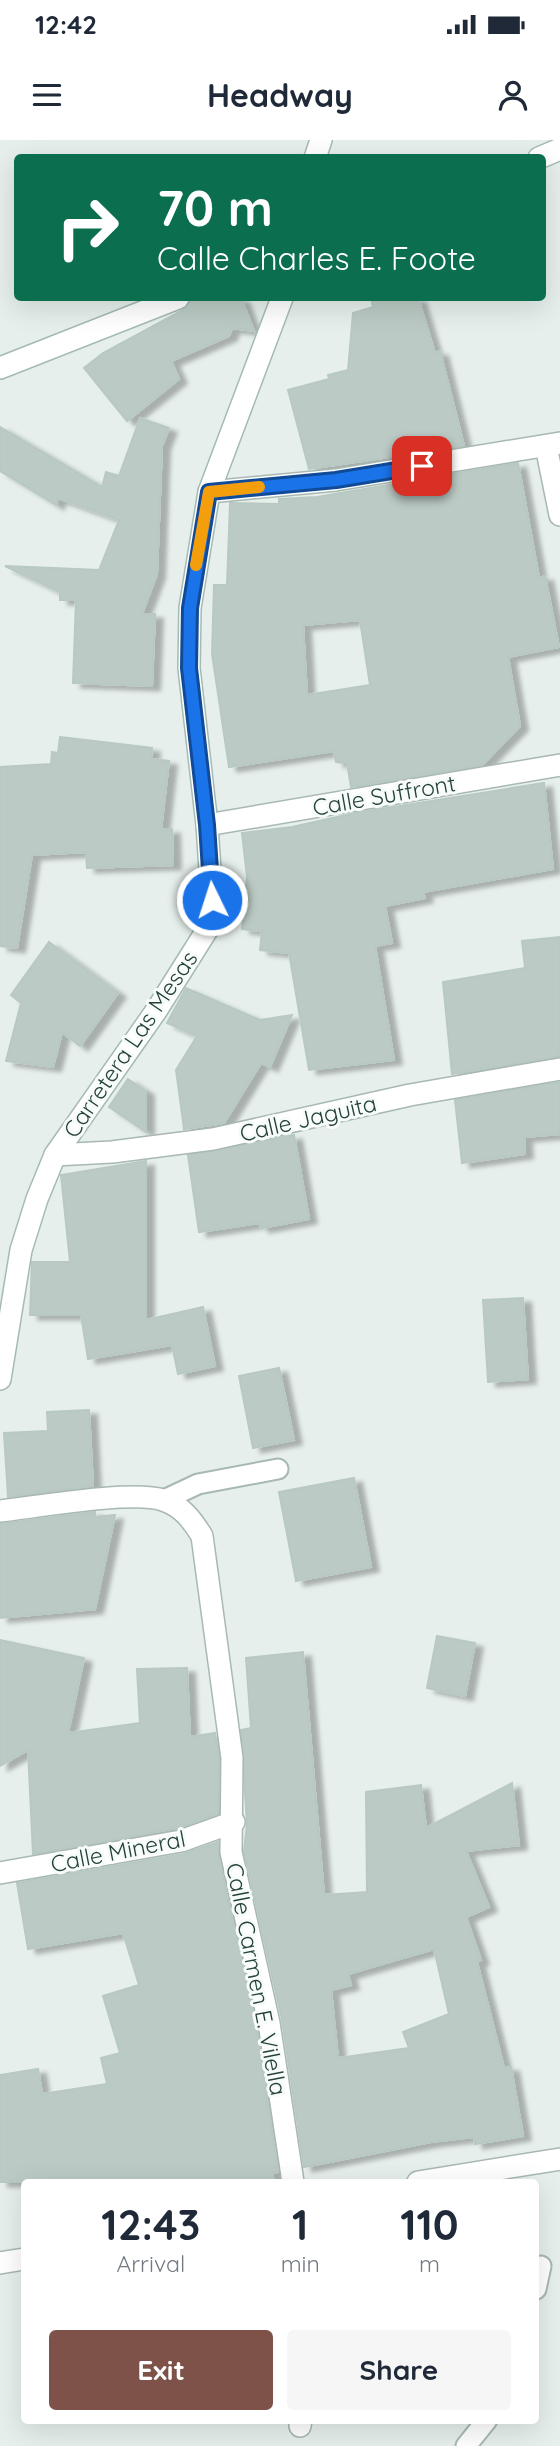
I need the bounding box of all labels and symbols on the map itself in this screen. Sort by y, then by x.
pin [392,436,452,496]
street label: Calle Suffront [310,768,458,822]
position arrow [175,863,249,937]
street label: Carretera Las Mesas [57,945,203,1143]
street label: Calle Jaguita [237,1088,379,1148]
street label: Calle Mineral [48,1824,188,1878]
street label: Calle Carmen E. Vilella [220,1860,294,2098]

